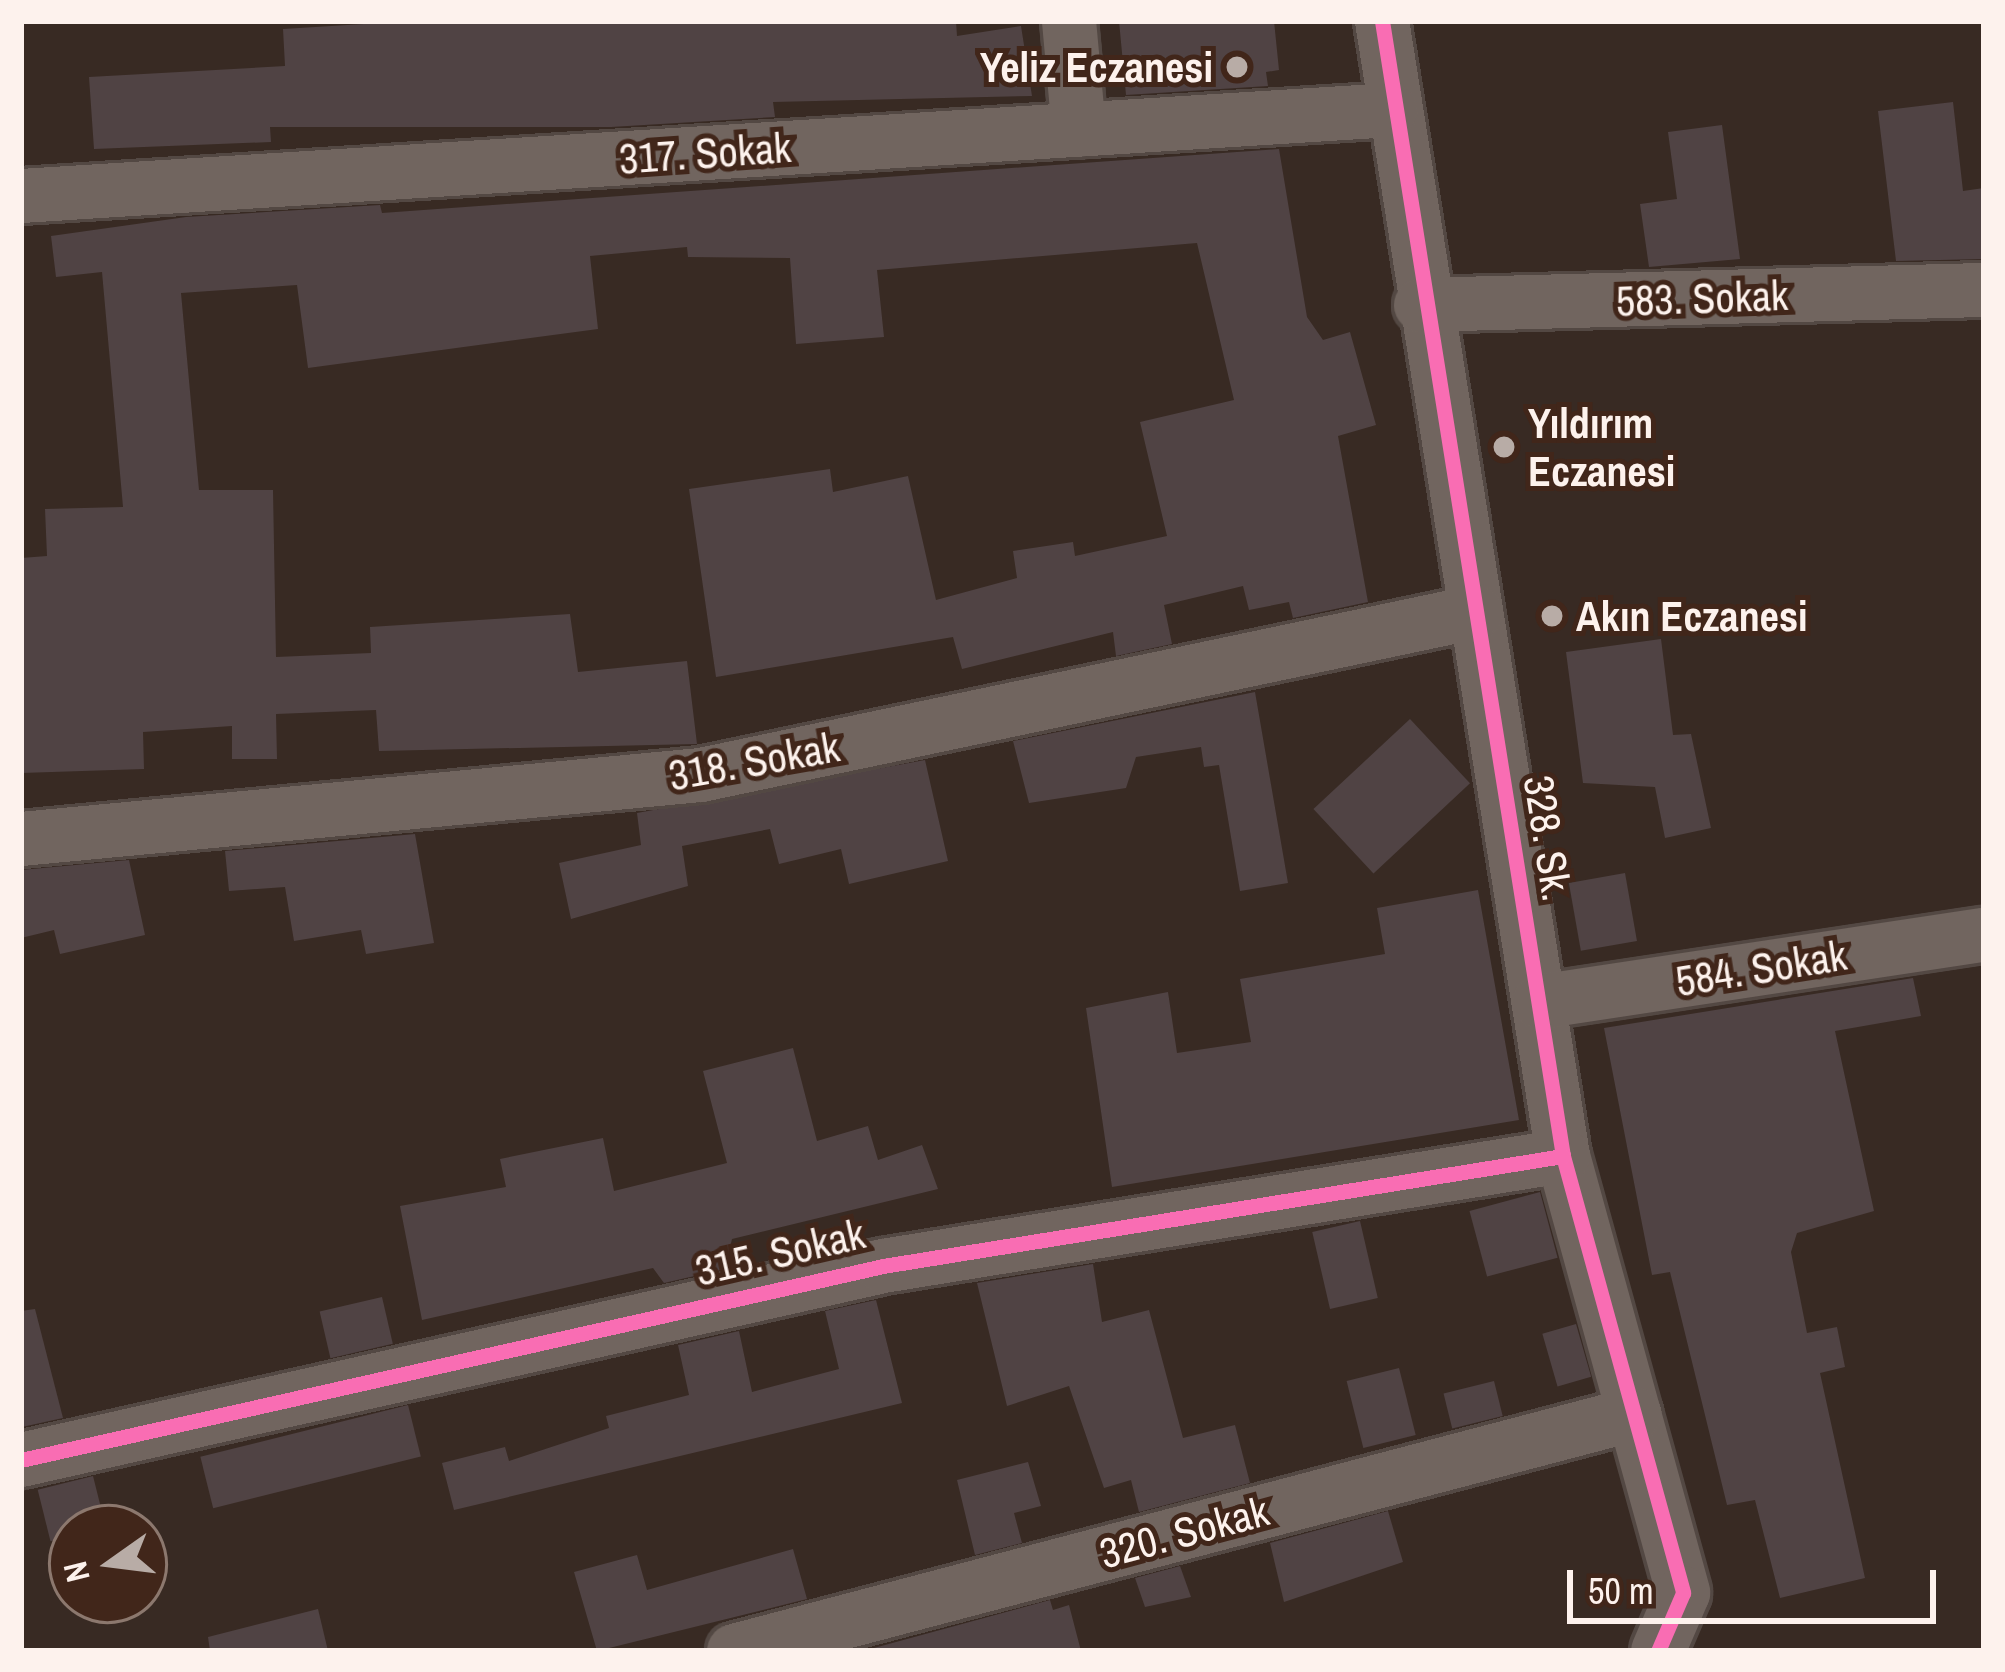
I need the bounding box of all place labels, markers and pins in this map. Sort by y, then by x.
place label: Yeliz Eczanesi [980,42,1213,92]
marker: Yeliz Eczanesi [1224,54,1250,80]
place label: Yıldırım Eczanesi [1528,398,1675,496]
marker: Yıldırım Eczanesi [1491,434,1517,460]
place label: Akın Eczanesi [1576,591,1808,641]
marker: Akın Eczanesi [1539,603,1565,629]

